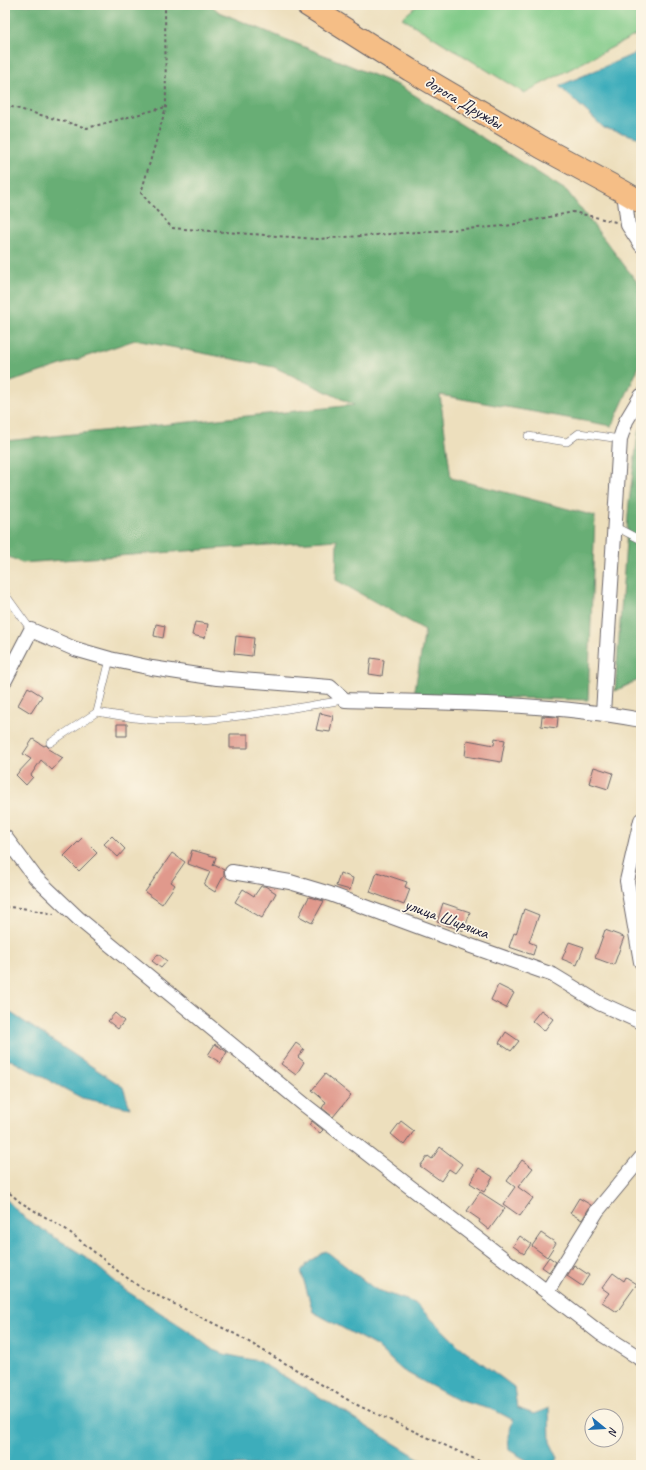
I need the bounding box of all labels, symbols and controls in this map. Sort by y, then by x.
street label: дорога Дружбы [421,71,508,135]
street label: улица Ширяиха [401,893,493,944]
north arrow [584,1408,624,1448]
text: N [605,1426,621,1439]

